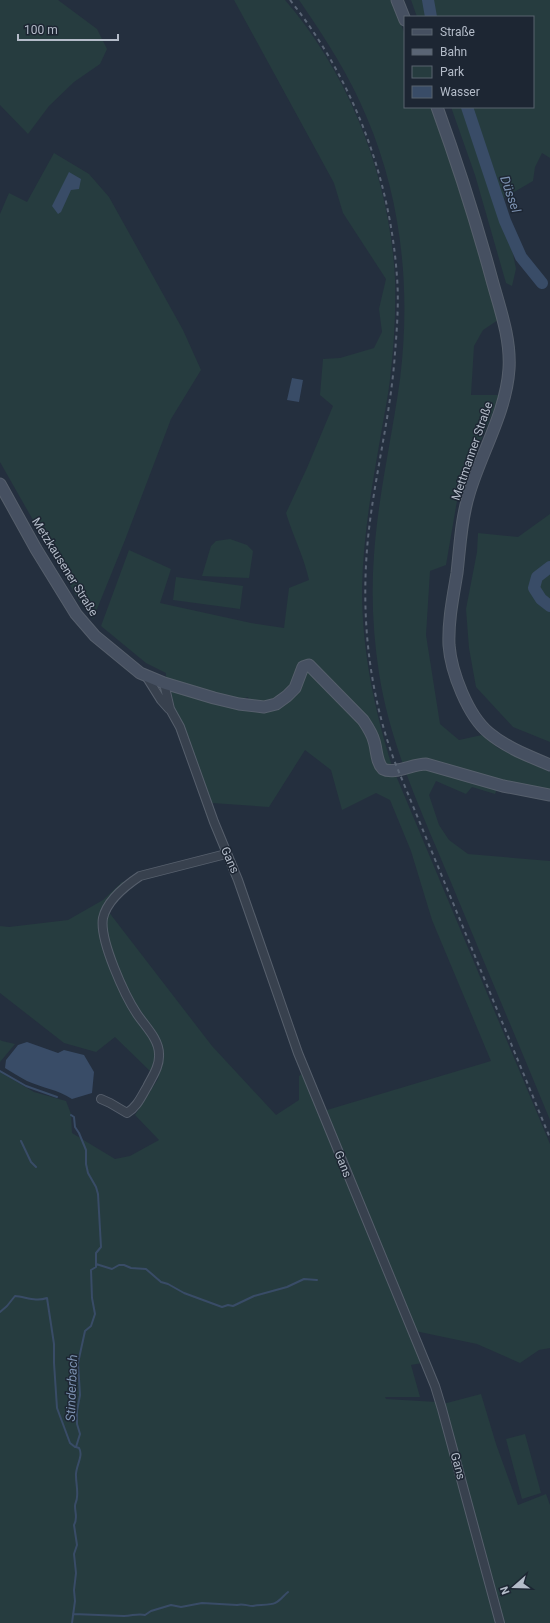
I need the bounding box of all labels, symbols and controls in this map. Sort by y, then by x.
scale bar [18,16,118,42]
legend [404,16,534,108]
text: 100 m [24,23,58,37]
text: Straße [440,25,475,39]
text: Bahn [440,45,467,59]
text: Park [440,65,465,79]
text: Wasser [440,85,480,99]
water label: Düssel [497,174,524,215]
street label: Mettmanner Straße [449,400,495,502]
street label: Metzkausener Straße [29,515,101,619]
street label: Gans [218,845,242,875]
street label: Gans [331,1149,355,1179]
water label: Stinderbach [63,1354,80,1422]
street label: Gans [448,1451,468,1481]
north arrow [494,1567,534,1607]
text: N [498,1584,513,1596]

